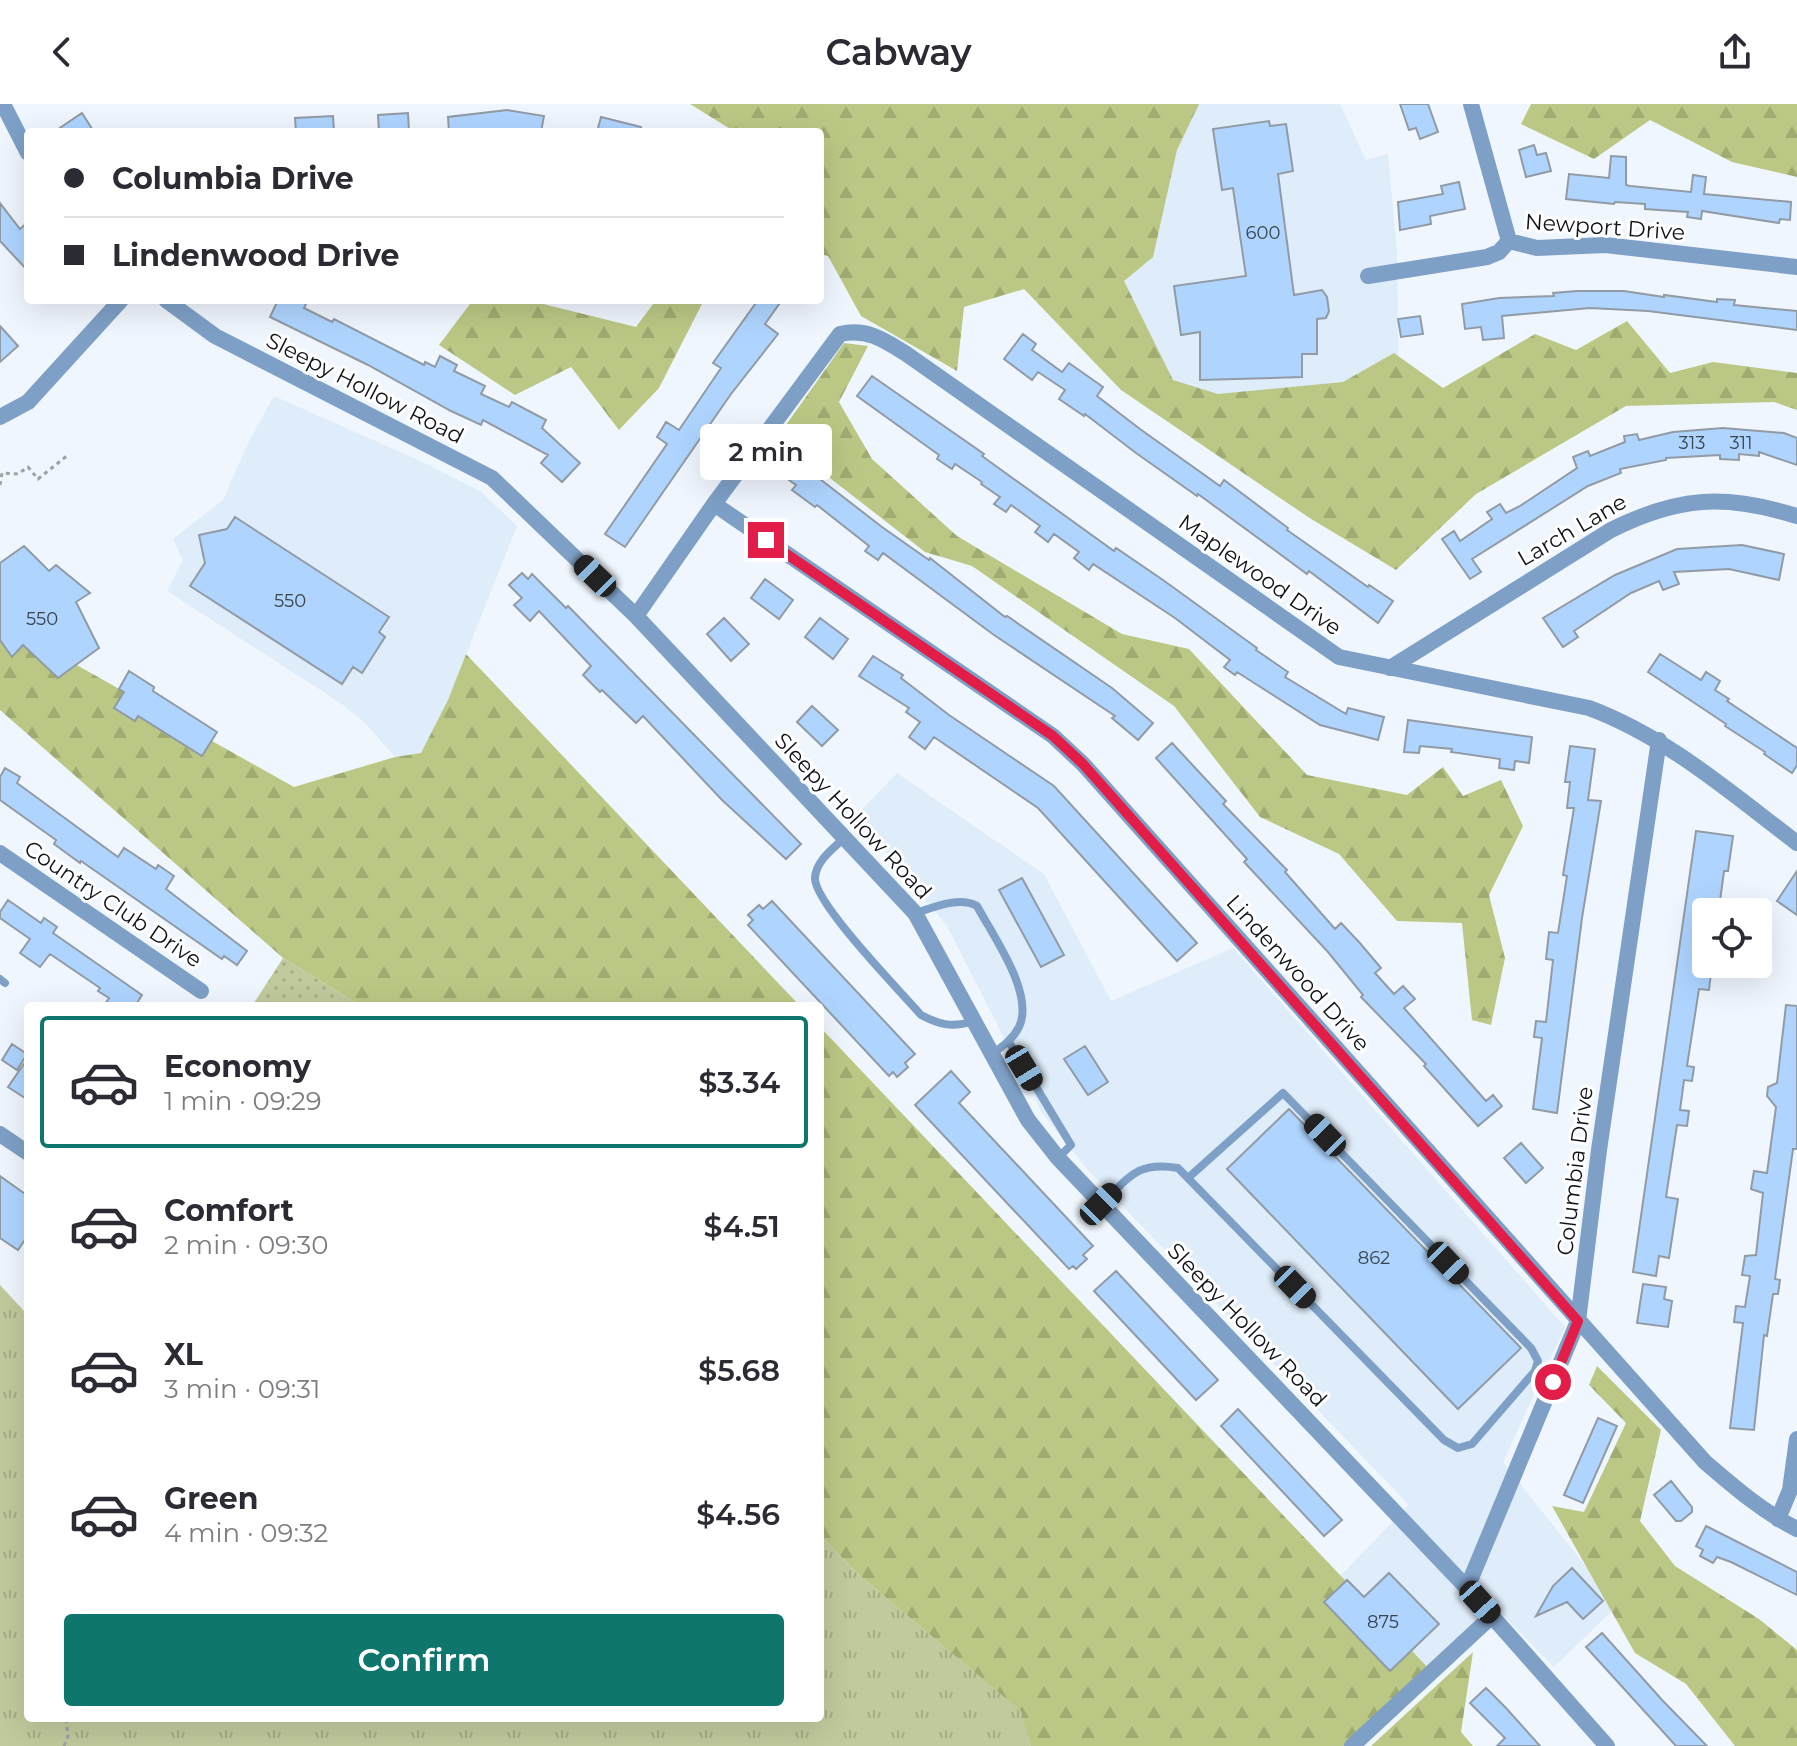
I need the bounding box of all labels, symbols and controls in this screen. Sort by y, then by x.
icon: back [40,30,84,74]
text: Cabway [825,30,972,74]
icon: share [1713,30,1757,74]
text: Columbia Drive [112,160,354,197]
street label: Newport Drive [1524,208,1686,246]
house number: 600 [1246,222,1280,244]
text: Lindenwood Drive [112,237,399,274]
street label: Sleepy Hollow Road [262,327,468,449]
callout: 2 min [700,424,832,480]
house number: 313 [1679,432,1705,454]
house number: 311 [1729,432,1753,454]
text: 2 min [728,436,804,468]
street label: Larch Lane [1513,488,1631,572]
street label: Maplewood Drive [1173,509,1347,641]
route end [748,522,784,558]
car [569,551,621,601]
house number: 550 [274,590,306,612]
house number: 550 [26,608,58,630]
street label: Sleepy Hollow Road [769,727,937,905]
street label: Country Club Drive [19,835,207,973]
street label: Lindenwood Drive [1221,889,1375,1057]
map controls [1692,898,1772,978]
button: locate [1692,898,1772,978]
car [1001,1041,1047,1095]
icon: car [68,1046,140,1118]
text: Economy [164,1048,311,1085]
text: $3.34 [698,1064,780,1101]
text: 1 min · 09:29 [164,1085,322,1117]
street label: Columbia Drive [1551,1085,1599,1257]
car [1300,1109,1350,1161]
car [1076,1179,1126,1229]
icon: car [68,1190,140,1262]
text: Comfort [164,1192,294,1229]
text: $4.51 [704,1208,780,1245]
text: 2 min · 09:30 [164,1229,328,1261]
street label: Sleepy Hollow Road [1162,1237,1332,1413]
car [1423,1237,1473,1289]
house number: 862 [1358,1247,1390,1269]
car [1270,1261,1320,1313]
icon: car [68,1334,140,1406]
text: XL [164,1336,203,1373]
text: $5.68 [698,1352,780,1389]
route start [1535,1364,1571,1400]
text: 3 min · 09:31 [164,1373,320,1405]
icon: car [68,1478,140,1550]
text: Green [164,1480,258,1517]
text: $4.56 [696,1496,780,1533]
text: 4 min · 09:32 [164,1517,328,1549]
car [1455,1576,1505,1628]
house number: 875 [1367,1611,1399,1633]
button: Confirm [64,1614,784,1706]

